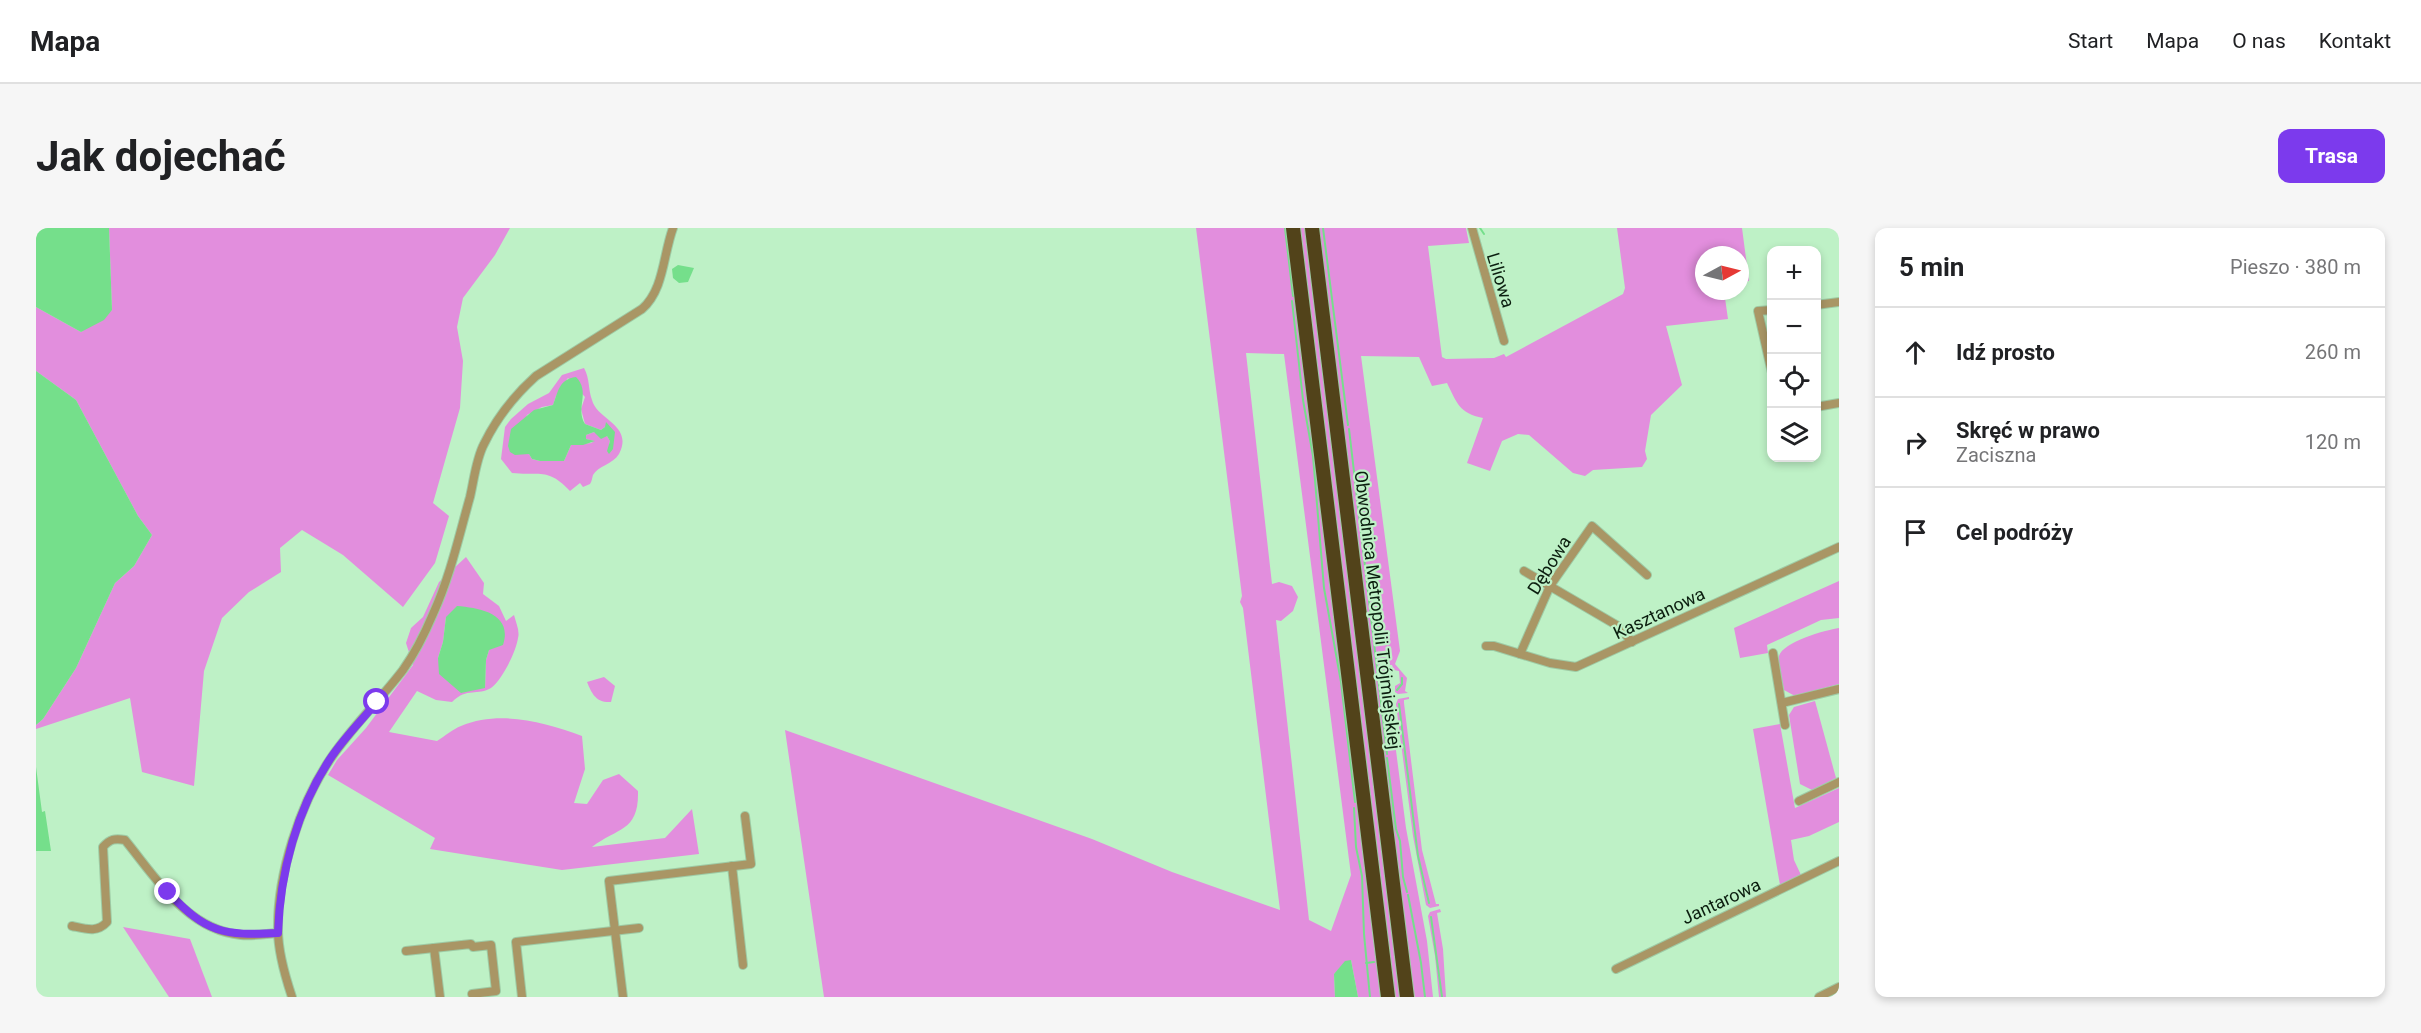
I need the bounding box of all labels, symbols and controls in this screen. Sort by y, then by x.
text: Mapa [30,25,100,58]
text: Start [2068,29,2113,53]
text: Mapa [2146,29,2199,53]
text: O nas [2232,29,2286,53]
text: Kontakt [2319,29,2391,53]
button: Trasa [2278,129,2385,183]
text: Jak dojechać [36,132,286,181]
north arrow [1695,246,1749,300]
map controls [1767,246,1821,462]
button: + [1767,246,1821,300]
street label: Liliowa [1483,250,1519,310]
text: 5 min [1899,252,1964,282]
text: Pieszo · 380 m [2230,255,2361,279]
button: − [1767,300,1821,354]
icon: ahead [1899,336,1932,369]
text: Idź prosto [1956,340,2055,365]
text: 260 m [2305,340,2361,364]
button: locate [1767,354,1821,408]
button: layers [1767,408,1821,462]
text: Skręć w prawo [1956,418,2100,443]
icon: right [1899,426,1932,459]
text: 120 m [2305,430,2361,454]
text: Zaciszna [1956,443,2036,467]
street label: Obwodnica Metropolii Trójmiejskiej [1350,469,1406,751]
icon: arrive [1899,516,1932,549]
text: Cel podróży [1956,520,2073,545]
street label: Dębowa [1523,532,1575,598]
street label: Kasztanowa [1610,583,1708,643]
route start [363,688,389,714]
street label: Jantarowa [1678,874,1764,928]
route end [154,878,180,904]

